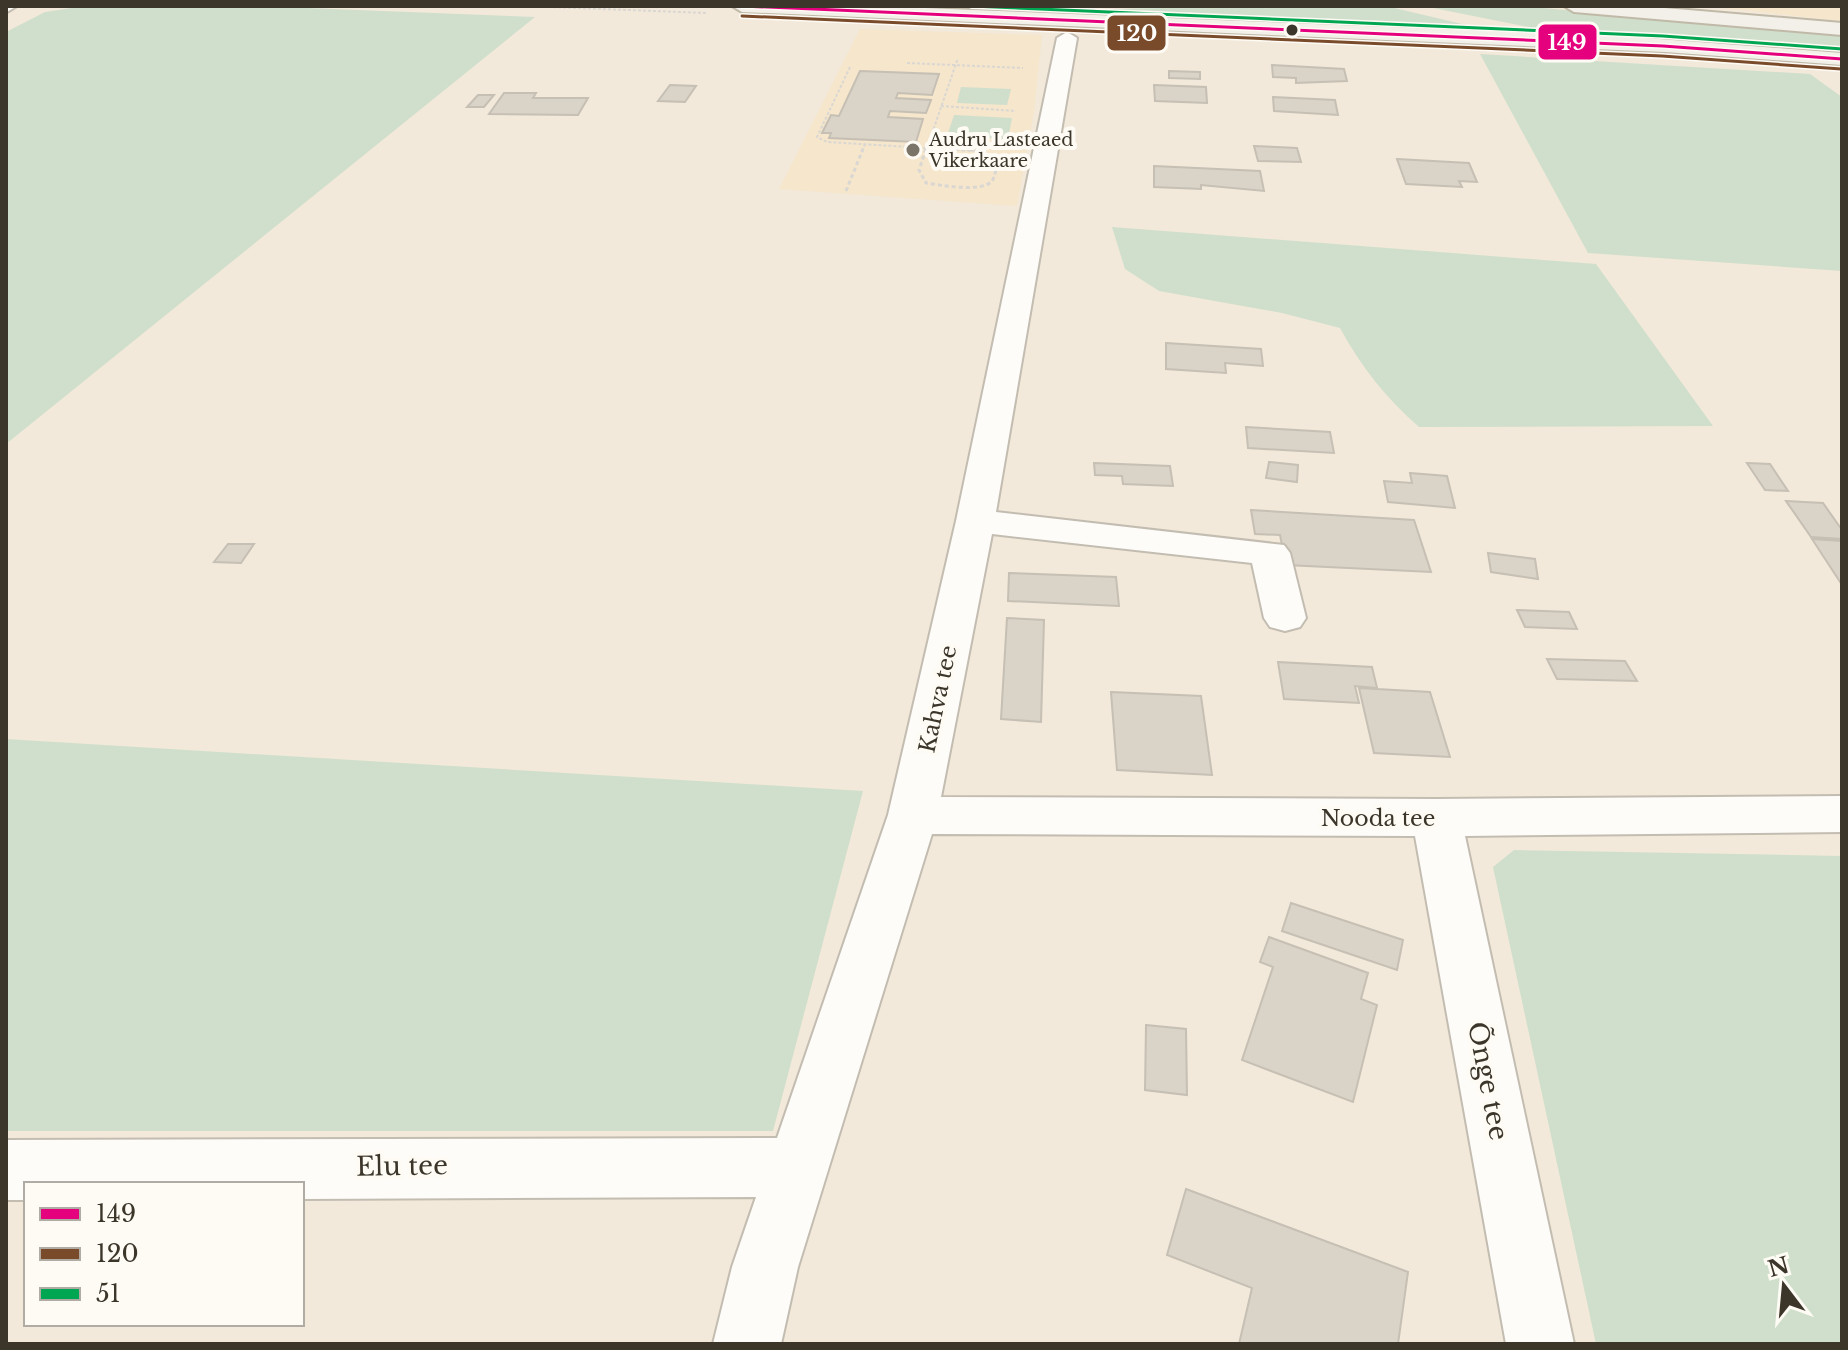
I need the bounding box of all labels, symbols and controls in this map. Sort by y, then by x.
line badge: 120 [1106,14,1167,52]
text: 120 [1117,20,1157,47]
unlabelled marker [1284,22,1300,38]
line badge: 149 [1537,23,1598,61]
text: 149 [1547,29,1587,56]
place label: Audru Lasteaed Vikerkaare [928,129,1073,172]
marker: Audru Lasteaed Vikerkaare [904,141,922,159]
street label: Kahva tee [913,643,963,755]
street label: Nooda tee [1321,805,1435,832]
street label: Õnge tee [1461,1019,1515,1143]
street label: Elu tee [356,1149,448,1183]
legend [24,1182,304,1326]
text: 149 [96,1199,136,1228]
text: 120 [96,1239,139,1268]
north arrow [1744,1246,1824,1326]
text: N [1765,1251,1793,1283]
text: 51 [96,1279,120,1308]

